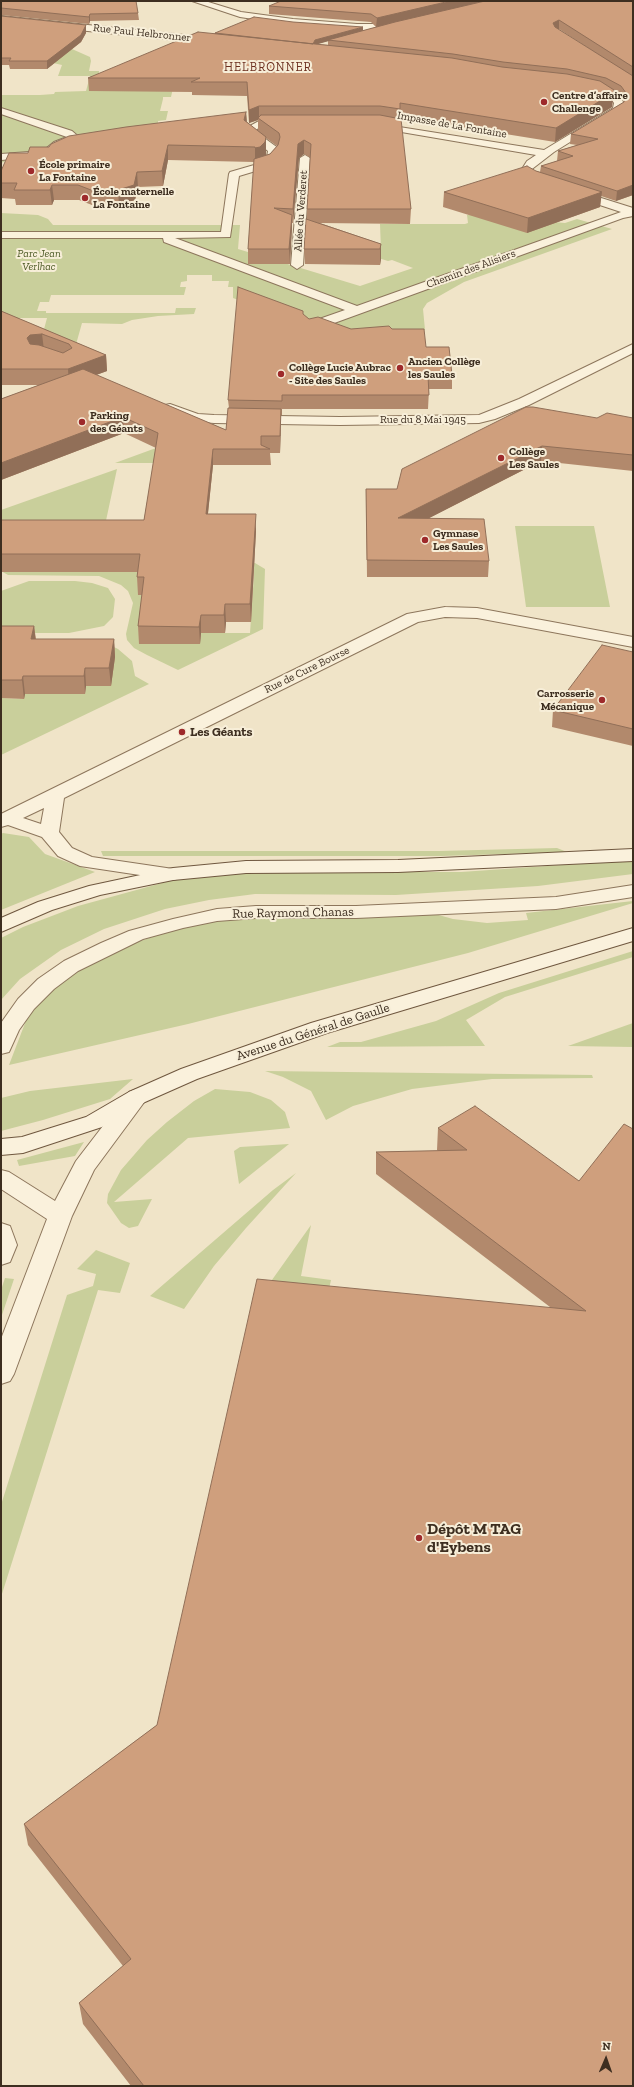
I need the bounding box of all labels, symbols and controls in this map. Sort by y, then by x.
street label: Rue Paul Helbronner [92,21,192,45]
district label: HELBRONNER [224,61,312,75]
place label: Centre d’affaire Challenge [552,89,628,115]
marker: Centre d’affaire Challenge [539,97,549,107]
street label: Impasse de La Fontaine [396,109,508,141]
place label: École primaire La Fontaine [39,158,110,184]
marker: École primaire La Fontaine [26,166,36,176]
street label: Allée du Verderet [292,170,310,252]
place label: École maternelle La Fontaine [93,185,174,211]
marker: École maternelle La Fontaine [80,193,90,203]
park label: Parc Jean Verlhac [17,247,61,273]
street label: Chemin des Alisiers [425,247,517,291]
place label: Ancien Collège les Saules [408,355,480,381]
place label: Collège Lucie Aubrac - Site des Saules [289,361,391,387]
marker: Ancien Collège les Saules [395,363,405,373]
marker: Collège Lucie Aubrac - Site des Saules [276,369,286,379]
place label: Parking des Géants [90,409,143,435]
street label: Rue du 8 Mai 1945 [380,413,466,427]
marker: Parking des Géants [77,417,87,427]
place label: Collège Les Saules [509,445,559,471]
marker: Collège Les Saules [496,453,506,463]
place label: Gymnase Les Saules [433,527,483,553]
marker: Gymnase Les Saules [420,535,430,545]
street label: Rue de Cure Bourse [262,644,352,696]
place label: Carrosserie Mécanique [537,687,594,713]
marker: Carrosserie Mécanique [597,695,607,705]
place label: Les Géants [190,724,253,740]
marker: Les Géants [177,727,187,737]
street label: Rue Raymond Chanas [232,904,354,922]
street label: Avenue du Général de Gaulle [234,1000,392,1064]
place label: Dépôt M TAG d'Eybens [427,1519,521,1557]
marker: Dépôt M TAG d'Eybens [414,1533,424,1543]
north arrow [586,2039,626,2079]
text: N [602,2040,611,2053]

